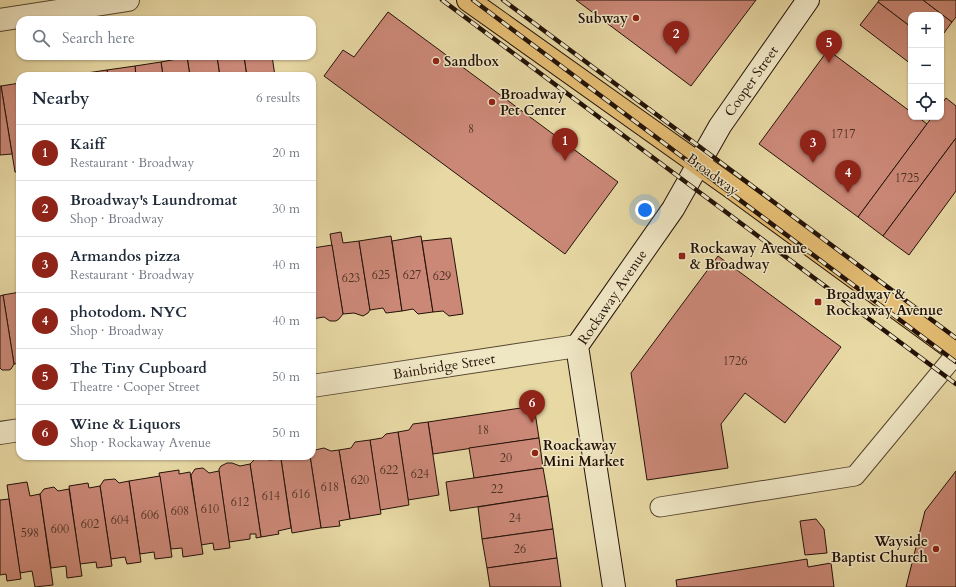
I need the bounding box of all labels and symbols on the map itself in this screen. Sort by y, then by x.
place label: Subway [578,9,628,28]
marker: Subway [631,13,641,23]
pin: 2 [663,21,689,54]
pin: 5 [816,30,842,63]
street label: Cooper Street [720,42,783,120]
place label: Sandbox [444,52,500,71]
marker: Sandbox [431,56,441,66]
place label: Broadway Pet Center [500,85,566,120]
marker: Broadway Pet Center [487,97,497,107]
house number: 8 [468,121,474,137]
house number: 1717 [831,126,855,142]
pin: 1 [552,128,578,161]
pin: 3 [800,130,826,163]
street label: Broadway [683,149,743,200]
pin: 4 [835,160,861,193]
house number: 1725 [895,170,919,186]
your location [635,200,655,220]
place label: Rockaway Avenue & Broadway [690,239,807,274]
street label: Rockaway Avenue [573,246,651,349]
marker: Rockaway Avenue & Broadway [677,251,687,261]
house number: 625 [372,267,390,283]
house number: 627 [403,267,421,283]
house number: 629 [433,268,451,284]
house number: 623 [342,270,360,286]
place label: Broadway & Rockaway Avenue [826,285,943,320]
marker: Broadway & Rockaway Avenue [813,297,823,307]
street label: Bainbridge Street [392,349,497,384]
house number: 1726 [723,353,747,369]
pin: 6 [519,390,545,423]
house number: 18 [477,422,489,438]
place label: Roackaway Mini Market [543,436,624,471]
marker: Roackaway Mini Market [530,448,540,458]
house number: 20 [500,450,512,466]
house number: 622 [380,462,398,478]
house number: 624 [411,466,429,482]
house number: 620 [351,472,369,488]
house number: 618 [321,479,339,495]
house number: 22 [491,481,503,497]
house number: 616 [292,486,310,502]
house number: 614 [262,488,280,504]
house number: 612 [231,494,249,510]
house number: 610 [201,501,219,517]
house number: 608 [171,503,189,519]
house number: 606 [141,507,159,523]
house number: 24 [509,510,521,526]
house number: 604 [111,512,129,528]
house number: 602 [81,516,99,532]
house number: 600 [51,521,69,537]
house number: 598 [21,525,39,541]
place label: Wayside Baptist Church [831,532,928,567]
house number: 26 [514,541,526,557]
marker: Wayside Baptist Church [931,544,941,554]

